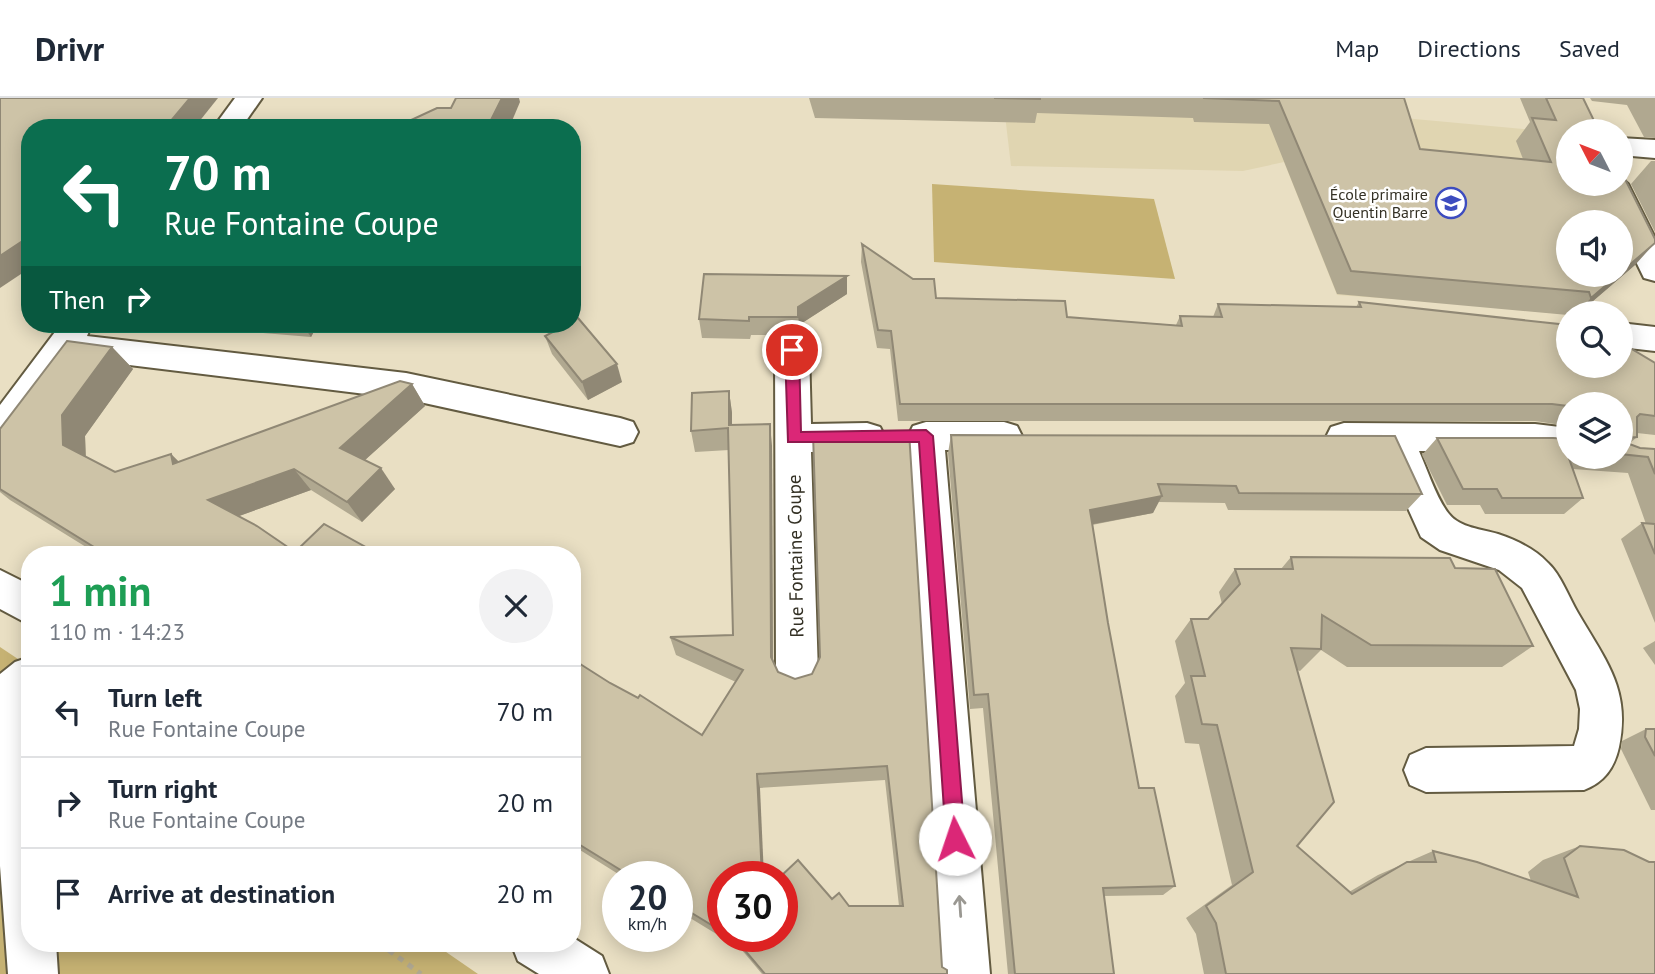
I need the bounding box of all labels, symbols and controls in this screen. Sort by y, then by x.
text: Drivr [35,27,104,70]
text: Map [1335,33,1379,64]
text: Directions [1417,33,1521,64]
text: Saved [1559,33,1620,64]
north arrow [1556,119,1633,196]
map controls [1556,119,1633,469]
text: 70 m [164,140,271,204]
icon: left [49,147,140,238]
place label: École primaire Quentin Barre [1330,184,1428,222]
school or university icon: École primaire Quentin Barre [1434,186,1468,220]
text: Rue Fontaine Coupe [164,202,439,244]
button: sound [1556,210,1633,287]
icon: right [119,280,157,318]
text: Then [49,283,105,316]
button: search [1556,301,1633,378]
pin [762,320,822,380]
icon: arrive [773,331,811,369]
button: layers [1556,392,1633,469]
street label: Rue Fontaine Coupe [782,474,808,638]
text: 1 min [49,563,151,618]
button: close [479,569,553,643]
text: 110 m · 14:23 [49,617,185,646]
text: Turn left [108,681,202,714]
icon: left [49,693,87,731]
text: 70 m [497,695,553,728]
text: Rue Fontaine Coupe [108,714,305,743]
text: Turn right [108,772,217,805]
icon: right [49,784,87,822]
text: 20 m [497,786,553,819]
position arrow [918,802,992,876]
text: Rue Fontaine Coupe [108,805,305,834]
speed limit sign: 30 [707,861,798,952]
text: 20 [628,874,667,920]
icon: arrive [49,875,87,913]
text: Arrive at destination [108,877,335,910]
text: 20 m [497,877,553,910]
one-way arrow [953,895,966,918]
text: km/h [628,912,667,935]

